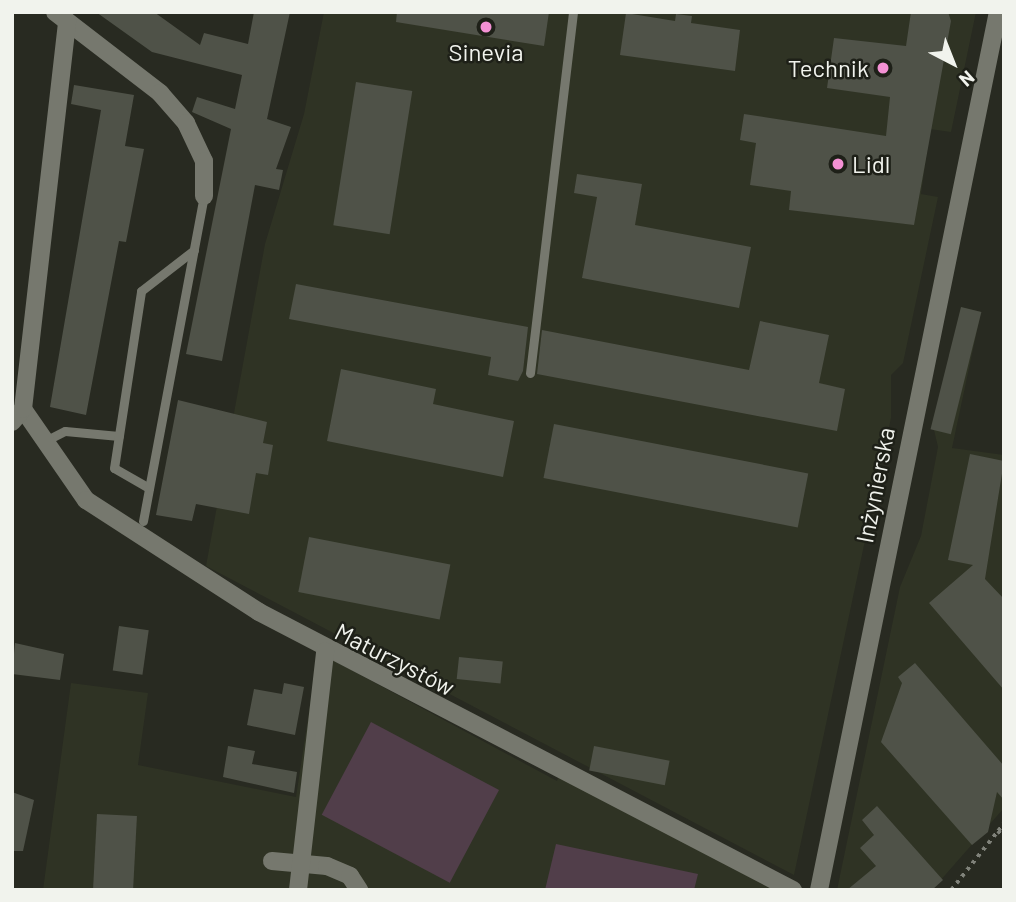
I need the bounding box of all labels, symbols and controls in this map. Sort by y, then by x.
marker: Sinevia [478,19,494,35]
north arrow [918,28,988,98]
place label: Sinevia [448,38,524,66]
place label: Technik [788,54,869,82]
marker: Technik [875,60,891,76]
text: N [955,66,980,92]
place label: Lidl [852,150,890,178]
marker: Lidl [830,156,846,172]
street label: Inżynierska [850,425,900,545]
street label: Maturzystów [330,617,460,701]

